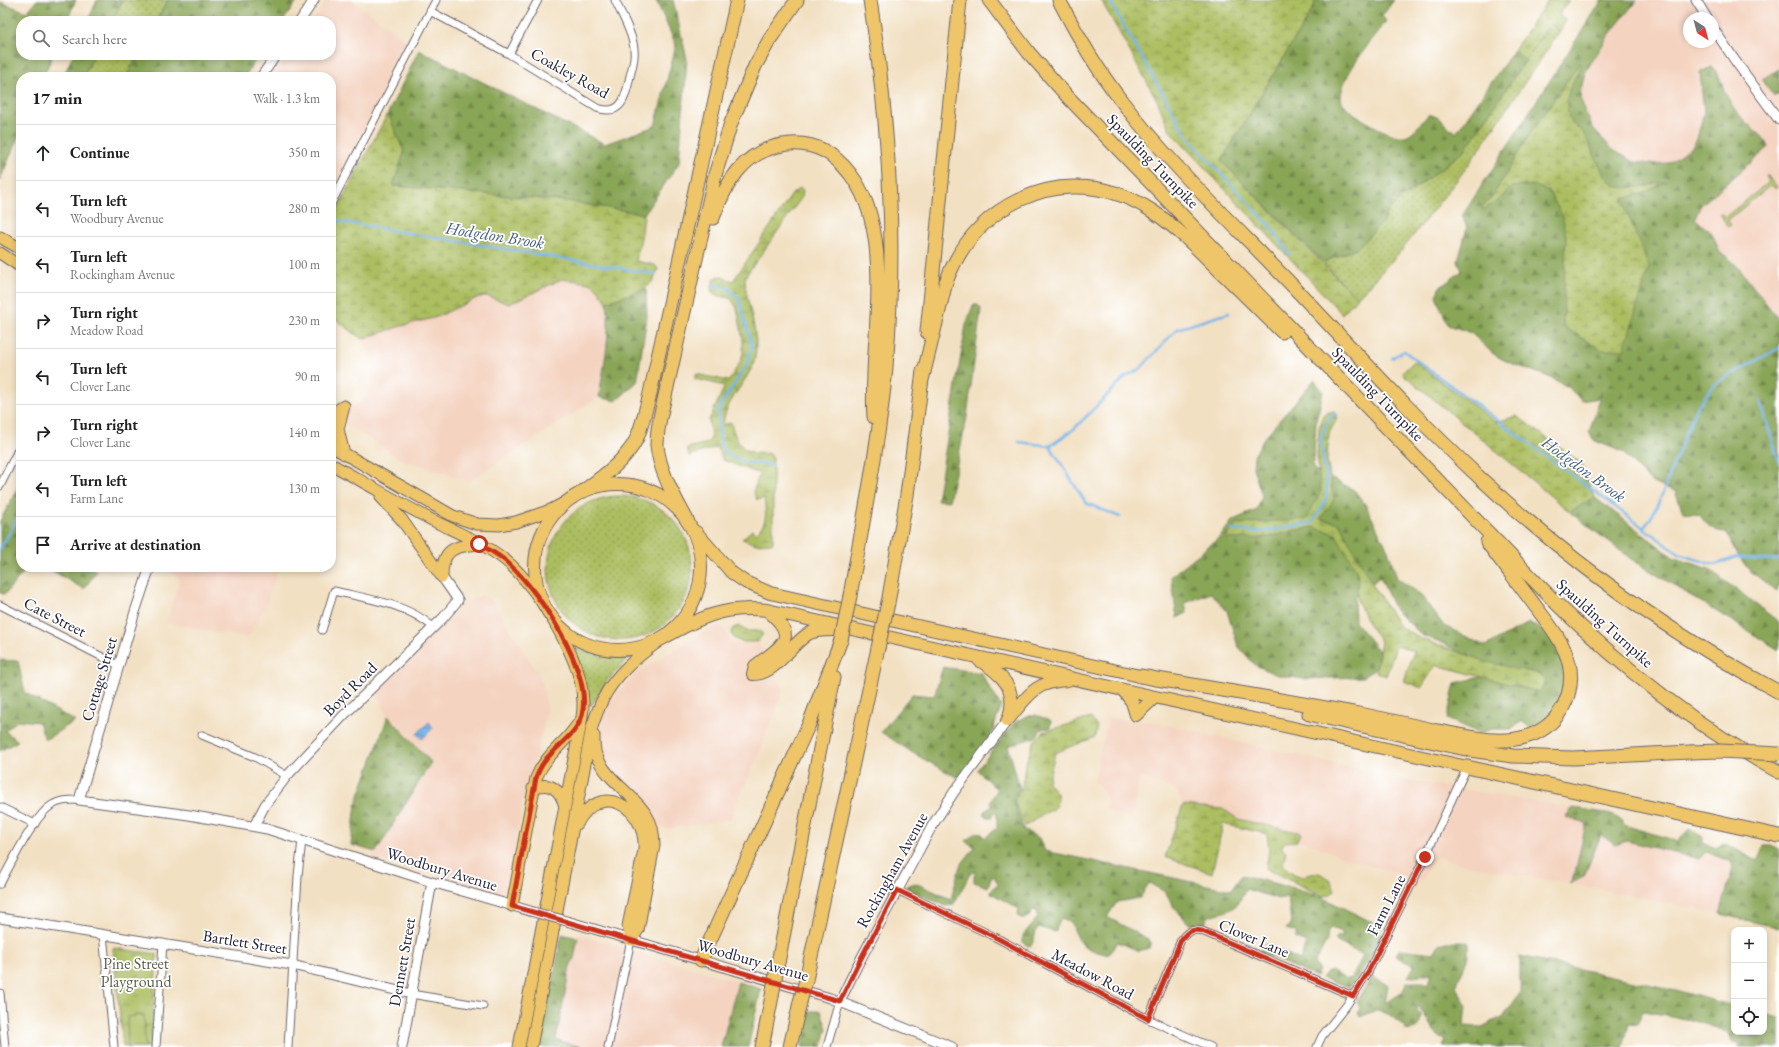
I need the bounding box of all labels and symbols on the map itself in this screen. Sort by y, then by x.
north arrow [1683,12,1719,48]
street label: Coakley Road [527,43,614,104]
street label: Spaulding Turnpike [1103,109,1203,213]
water label: Hodgdon Brook [443,216,546,254]
street label: Spaulding Turnpike [1328,342,1428,446]
water label: Hodgdon Brook [1537,430,1631,507]
route start [470,535,488,553]
street label: Spaulding Turnpike [1552,574,1658,672]
street label: Cate Street [20,592,90,642]
street label: Cottage Street [76,634,122,724]
street label: Boyd Road [318,657,382,721]
street label: Rockingham Avenue [852,809,932,931]
street label: Woodbury Avenue [384,842,500,896]
route end [1416,848,1434,866]
street label: Farm Lane [1362,871,1410,939]
street label: Clover Lane [1216,914,1292,962]
street label: Dennett Street [384,916,420,1008]
street label: Bartlett Street [202,925,288,959]
street label: Woodbury Avenue [695,934,811,986]
street label: Meadow Road [1048,944,1139,1005]
park label: Pine Street Playground [100,953,172,992]

